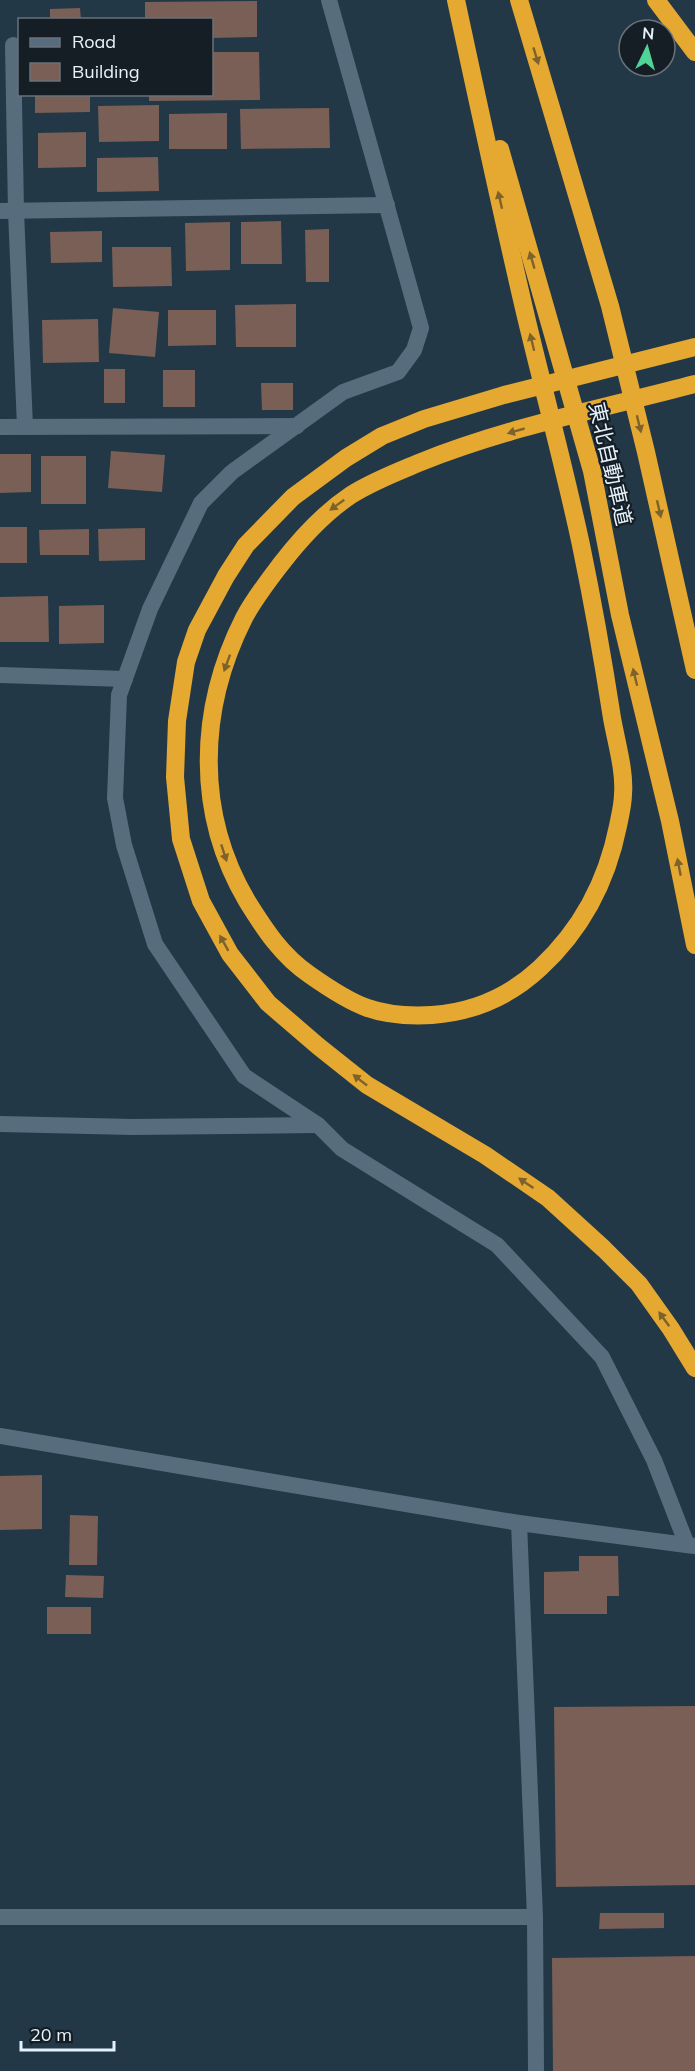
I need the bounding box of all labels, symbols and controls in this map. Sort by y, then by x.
legend [18,18,213,96]
north arrow [617,18,677,78]
text: N [641,23,655,44]
text: Road [72,30,116,53]
one-way arrow [532,47,541,65]
text: Building [72,60,140,83]
one-way arrow [495,190,504,209]
one-way arrow [527,251,536,269]
one-way arrow [527,333,537,352]
street label: 東北自動車道 [584,399,638,528]
one-way arrow [635,414,645,433]
one-way arrow [507,427,525,436]
one-way arrow [330,499,346,511]
one-way arrow [655,500,664,519]
one-way arrow [221,654,231,672]
one-way arrow [630,668,640,686]
one-way arrow [219,844,229,862]
one-way arrow [674,857,683,876]
one-way arrow [219,934,229,951]
one-way arrow [353,1074,368,1086]
one-way arrow [518,1177,534,1189]
one-way arrow [658,1311,670,1327]
scale bar [21,2014,114,2052]
text: 20 m [30,2023,72,2046]

